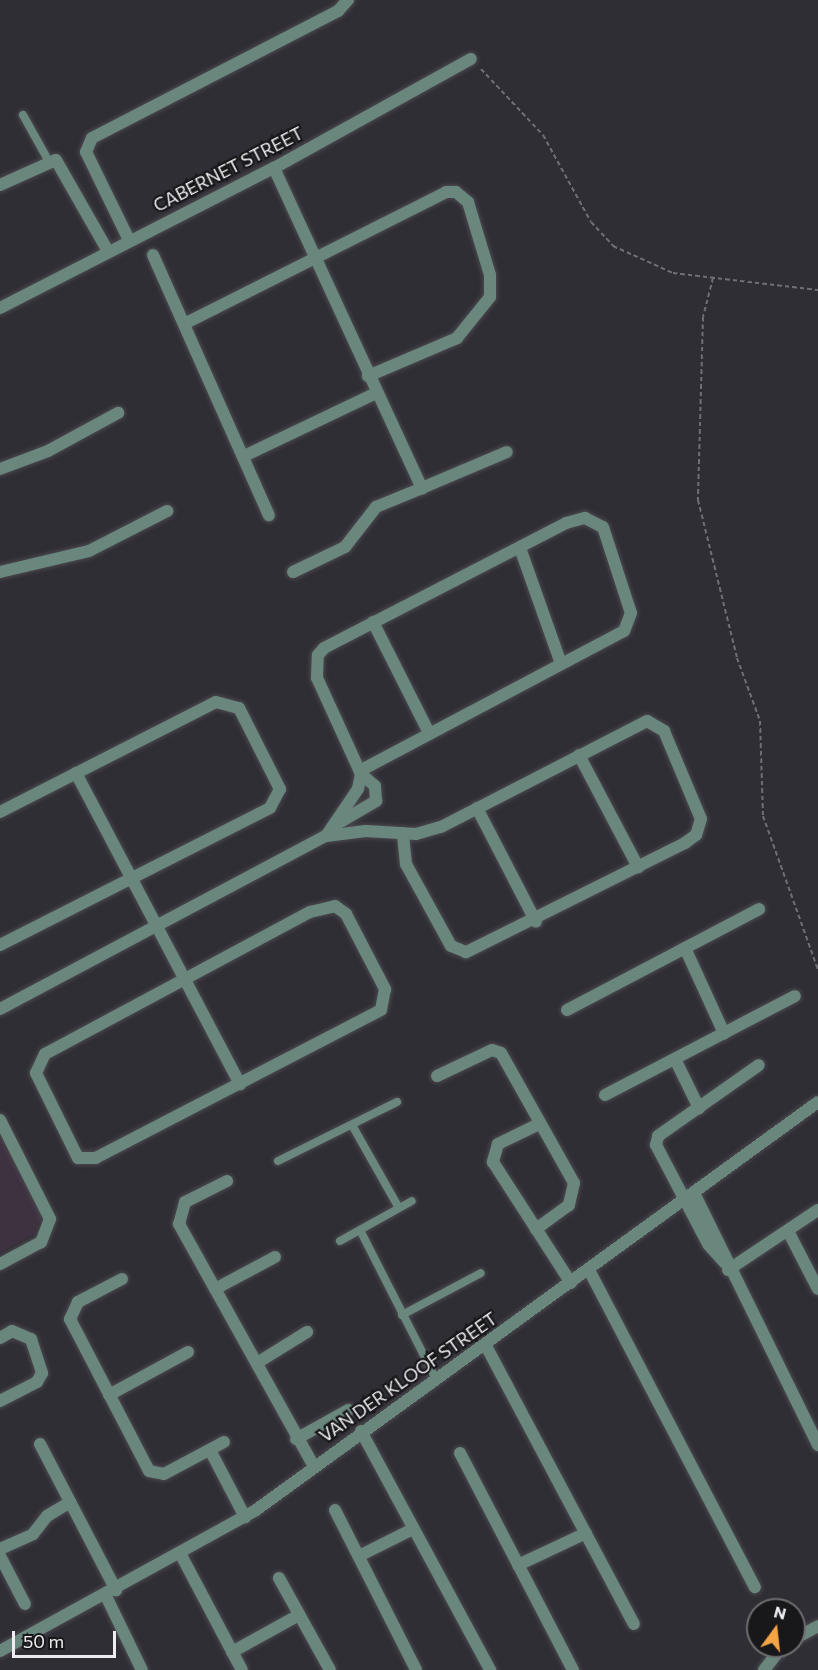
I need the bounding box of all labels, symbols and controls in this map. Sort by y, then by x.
street label: CABERNET STREET [150,122,306,216]
street label: VAN DER KLOOF STREET [315,1307,501,1447]
north arrow [746,1598,806,1658]
text: N [772,1601,789,1623]
scale bar [15,1619,118,1657]
text: 50 m [23,1630,64,1652]

